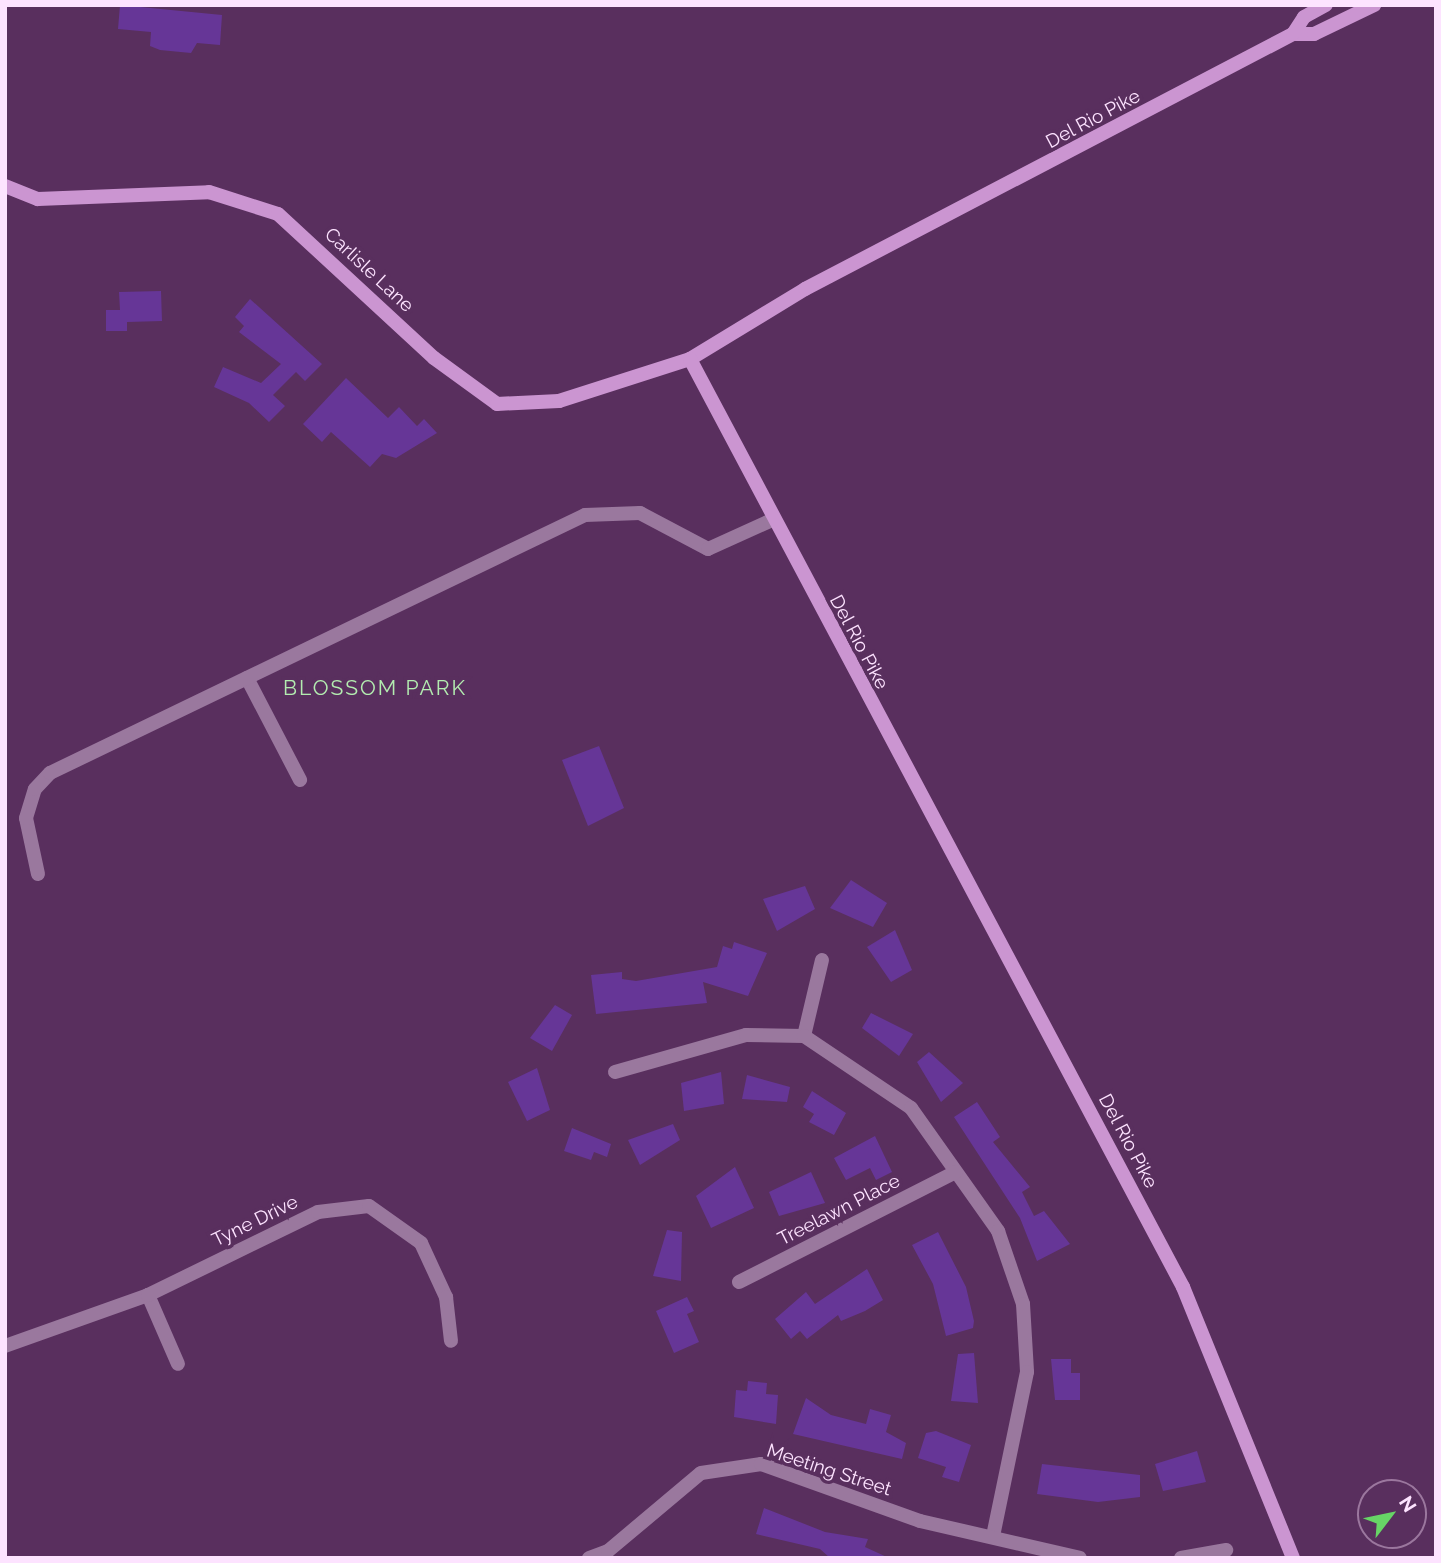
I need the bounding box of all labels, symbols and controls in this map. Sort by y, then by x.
street label: Del Rio Pike [1042,85,1144,153]
street label: Carlisle Lane [320,223,418,317]
street label: Del Rio Pike [825,591,893,693]
district label: BLOSSOM PARK [285,675,465,701]
street label: Del Rio Pike [1094,1090,1162,1192]
street label: Treelawn Place [774,1169,904,1251]
street label: Tyne Drive [208,1190,302,1252]
street label: Meeting Street [764,1439,894,1501]
north arrow [1357,1479,1427,1549]
text: N [1395,1492,1421,1516]

